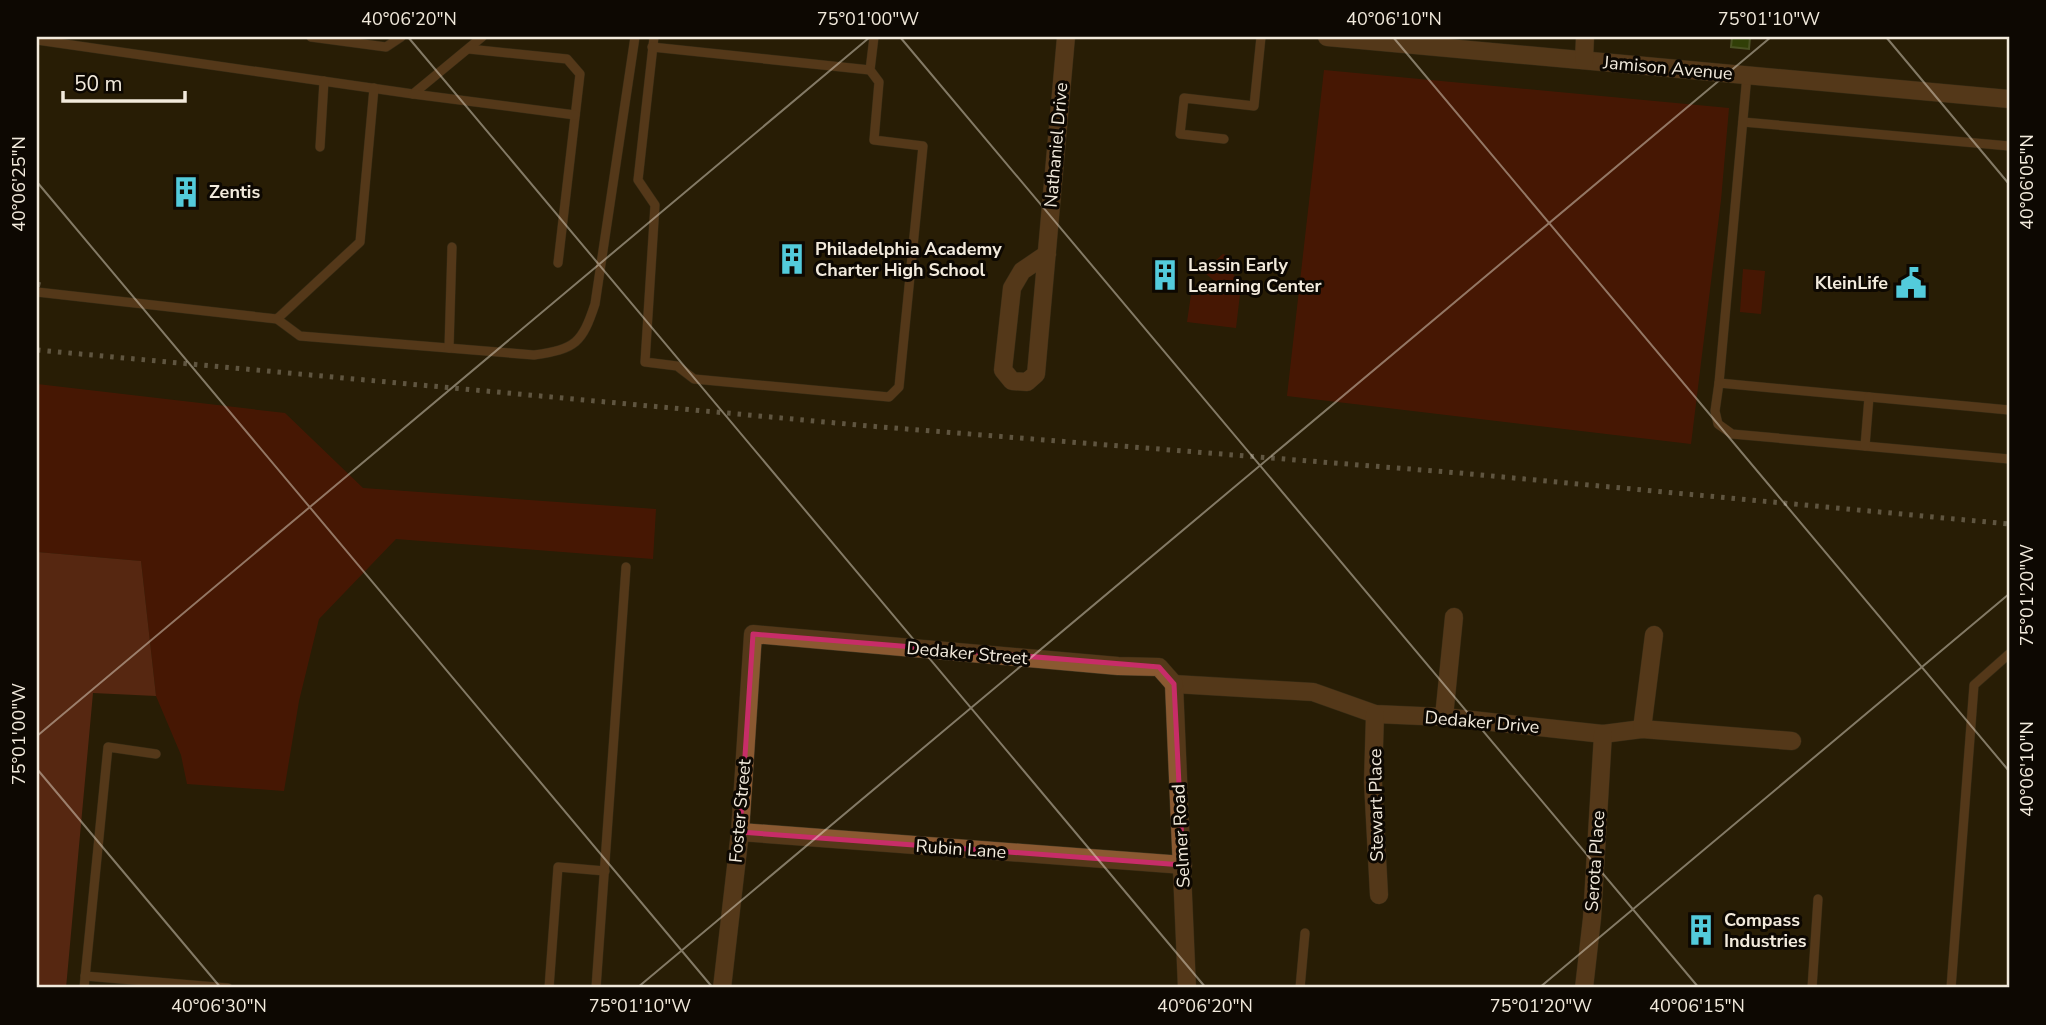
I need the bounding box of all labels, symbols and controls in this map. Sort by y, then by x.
text: 40°06'20"N [361,7,457,31]
text: 75°01'00"W [817,7,919,31]
text: 40°06'10"N [1346,7,1442,31]
text: 75°01'10"W [1718,7,1820,31]
street label: Jamison Avenue [1601,50,1734,86]
scale bar [63,60,186,104]
text: 50 m [74,70,123,98]
street label: Nathaniel Drive [1039,81,1073,209]
text: 40°06'05"N [2015,134,2039,230]
text: 40°06'25"N [7,136,31,232]
building icon: Zentis [169,175,203,209]
place label: Zentis [209,180,260,204]
place label: Philadelphia Academy Charter High School [815,237,1002,282]
building icon: Philadelphia Academy Charter High School [775,242,809,276]
place label: Lassin Early Learning Center [1188,253,1322,298]
building icon: Lassin Early Learning Center [1148,258,1182,292]
public building icon: KleinLife [1894,266,1928,300]
place label: KleinLife [1815,271,1888,295]
text: 75°01'20"W [2015,544,2039,646]
street label: Dedaker Street [905,636,1029,670]
text: 75°01'00"W [7,683,31,785]
street label: Dedaker Drive [1424,705,1540,739]
text: 40°06'10"N [2015,721,2039,817]
street label: Stewart Place [1363,748,1389,862]
street label: Foster Street [724,757,757,864]
street label: Selmer Road [1166,783,1196,889]
street label: Serota Place [1579,810,1611,912]
street label: Rubin Lane [915,834,1007,864]
place label: Compass Industries [1724,908,1807,953]
building icon: Compass Industries [1684,913,1718,947]
text: 40°06'30"N [171,994,267,1018]
text: 75°01'10"W [589,994,691,1018]
text: 40°06'20"N [1157,994,1253,1018]
text: 75°01'20"W [1490,994,1592,1018]
text: 40°06'15"N [1649,994,1745,1018]

